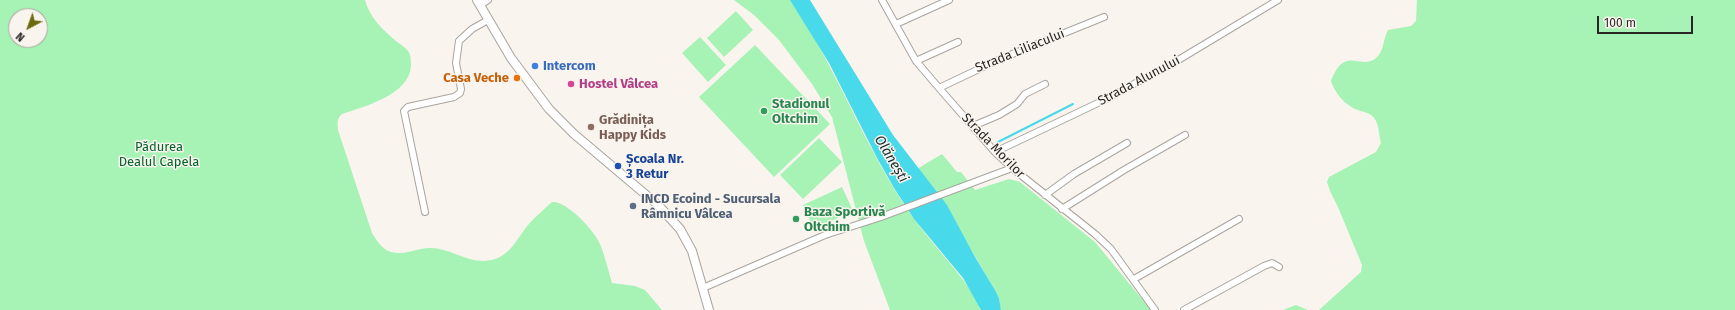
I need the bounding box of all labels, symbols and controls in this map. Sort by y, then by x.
north arrow [8,8,48,48]
scale bar [1599,8,1695,34]
text: 100 m [1604,16,1636,30]
street label: Strada Liliacului [973,26,1067,76]
text: N [13,29,27,44]
street label: Strada Alunului [1095,53,1183,109]
place label: Intercom [543,58,596,74]
marker: Intercom [530,61,540,71]
place label: Casa Veche [443,70,509,86]
marker: Casa Veche [512,73,522,83]
place label: Hostel Vâlcea [579,76,658,92]
marker: Hostel Vâlcea [566,79,576,89]
place label: Stadionul Oltchim [772,96,829,127]
marker: Stadionul Oltchim [759,106,769,116]
street label: Strada Morilor [958,110,1028,182]
place label: Grădinița Happy Kids [599,112,666,143]
marker: Grădinița Happy Kids [586,122,596,132]
water label: Olănești [870,132,912,186]
park label: Pădurea Dealul Capela [119,139,199,170]
place label: Școala Nr. 3 Retur [626,151,684,182]
marker: Școala Nr. 3 Retur [613,161,623,171]
place label: INCD Ecoind - Sucursala Râmnicu Vâlcea [641,191,781,222]
marker: INCD Ecoind - Sucursala Râmnicu Vâlcea [628,201,638,211]
place label: Baza Sportivă Oltchim [804,204,885,235]
marker: Baza Sportivă Oltchim [791,214,801,224]

